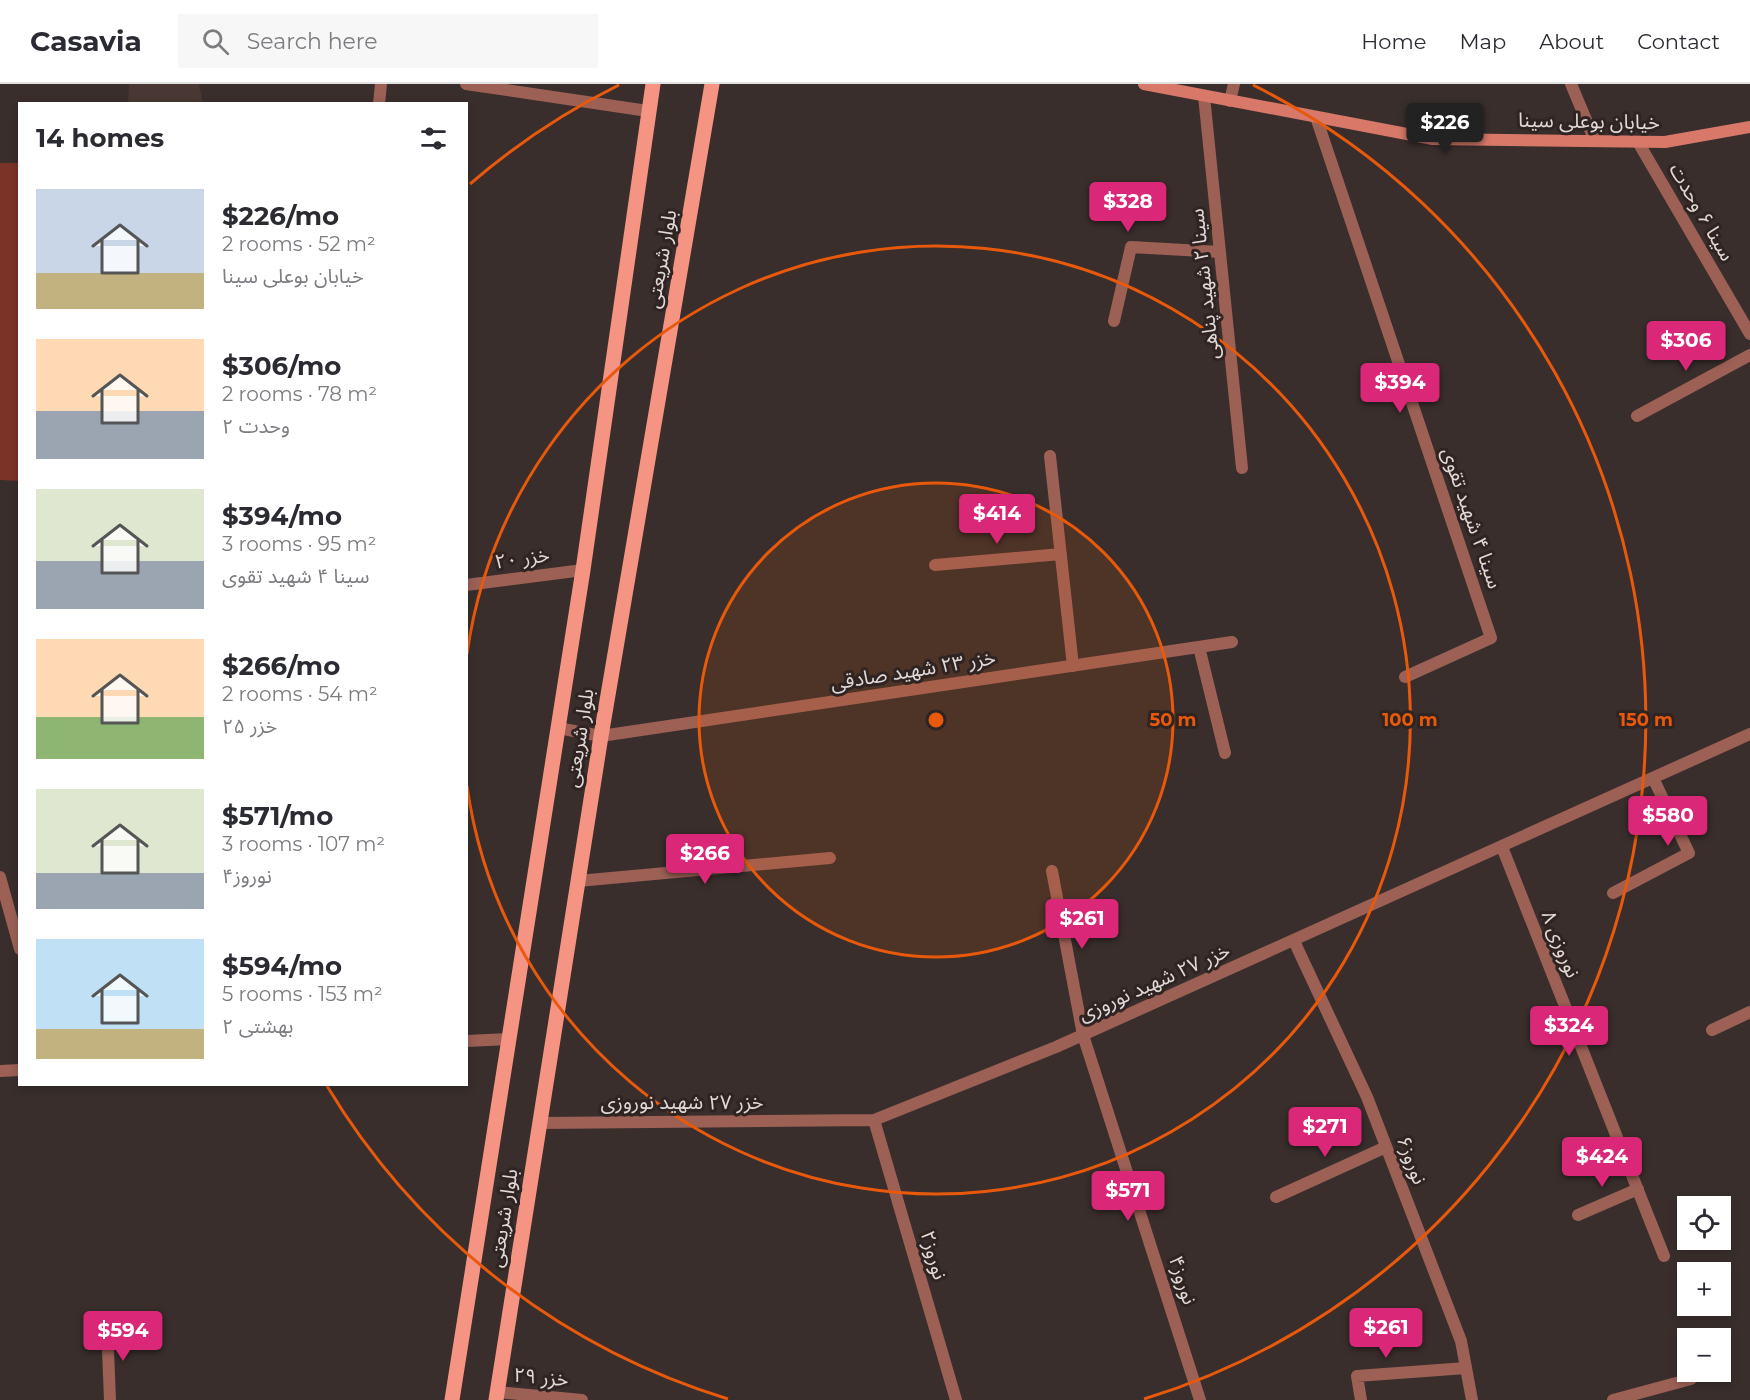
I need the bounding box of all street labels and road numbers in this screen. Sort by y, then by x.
street label: خیابان بوعلی سینا [1518,108,1660,134]
street label: سینا ۶ وحدت [1664,159,1740,265]
street label: سینا ۲ شهید پناهی [1184,207,1225,361]
street label: بلوار شریعتی [641,208,681,310]
street label: سینا ۴ شهید تقوی [1437,444,1507,592]
street label: خزر ۲۰ [493,542,551,574]
street label: خزر ۲۳ شهید صادقی [829,645,997,695]
street label: بلوار شریعتی [559,687,599,789]
street label: نوروزی ۸ [1537,907,1585,981]
street label: خزر ۲۷ شهید نوروزی [1075,938,1233,1026]
street label: خزر ۲۷ شهید نوروزی [600,1090,764,1114]
street label: نوروز۶ [1392,1132,1432,1188]
street label: بلوار شریعتی [483,1167,523,1269]
street label: نوروز۲ [916,1228,952,1282]
street label: نوروز۴ [1164,1253,1202,1307]
street label: خزر ۲۹ [512,1363,570,1391]

